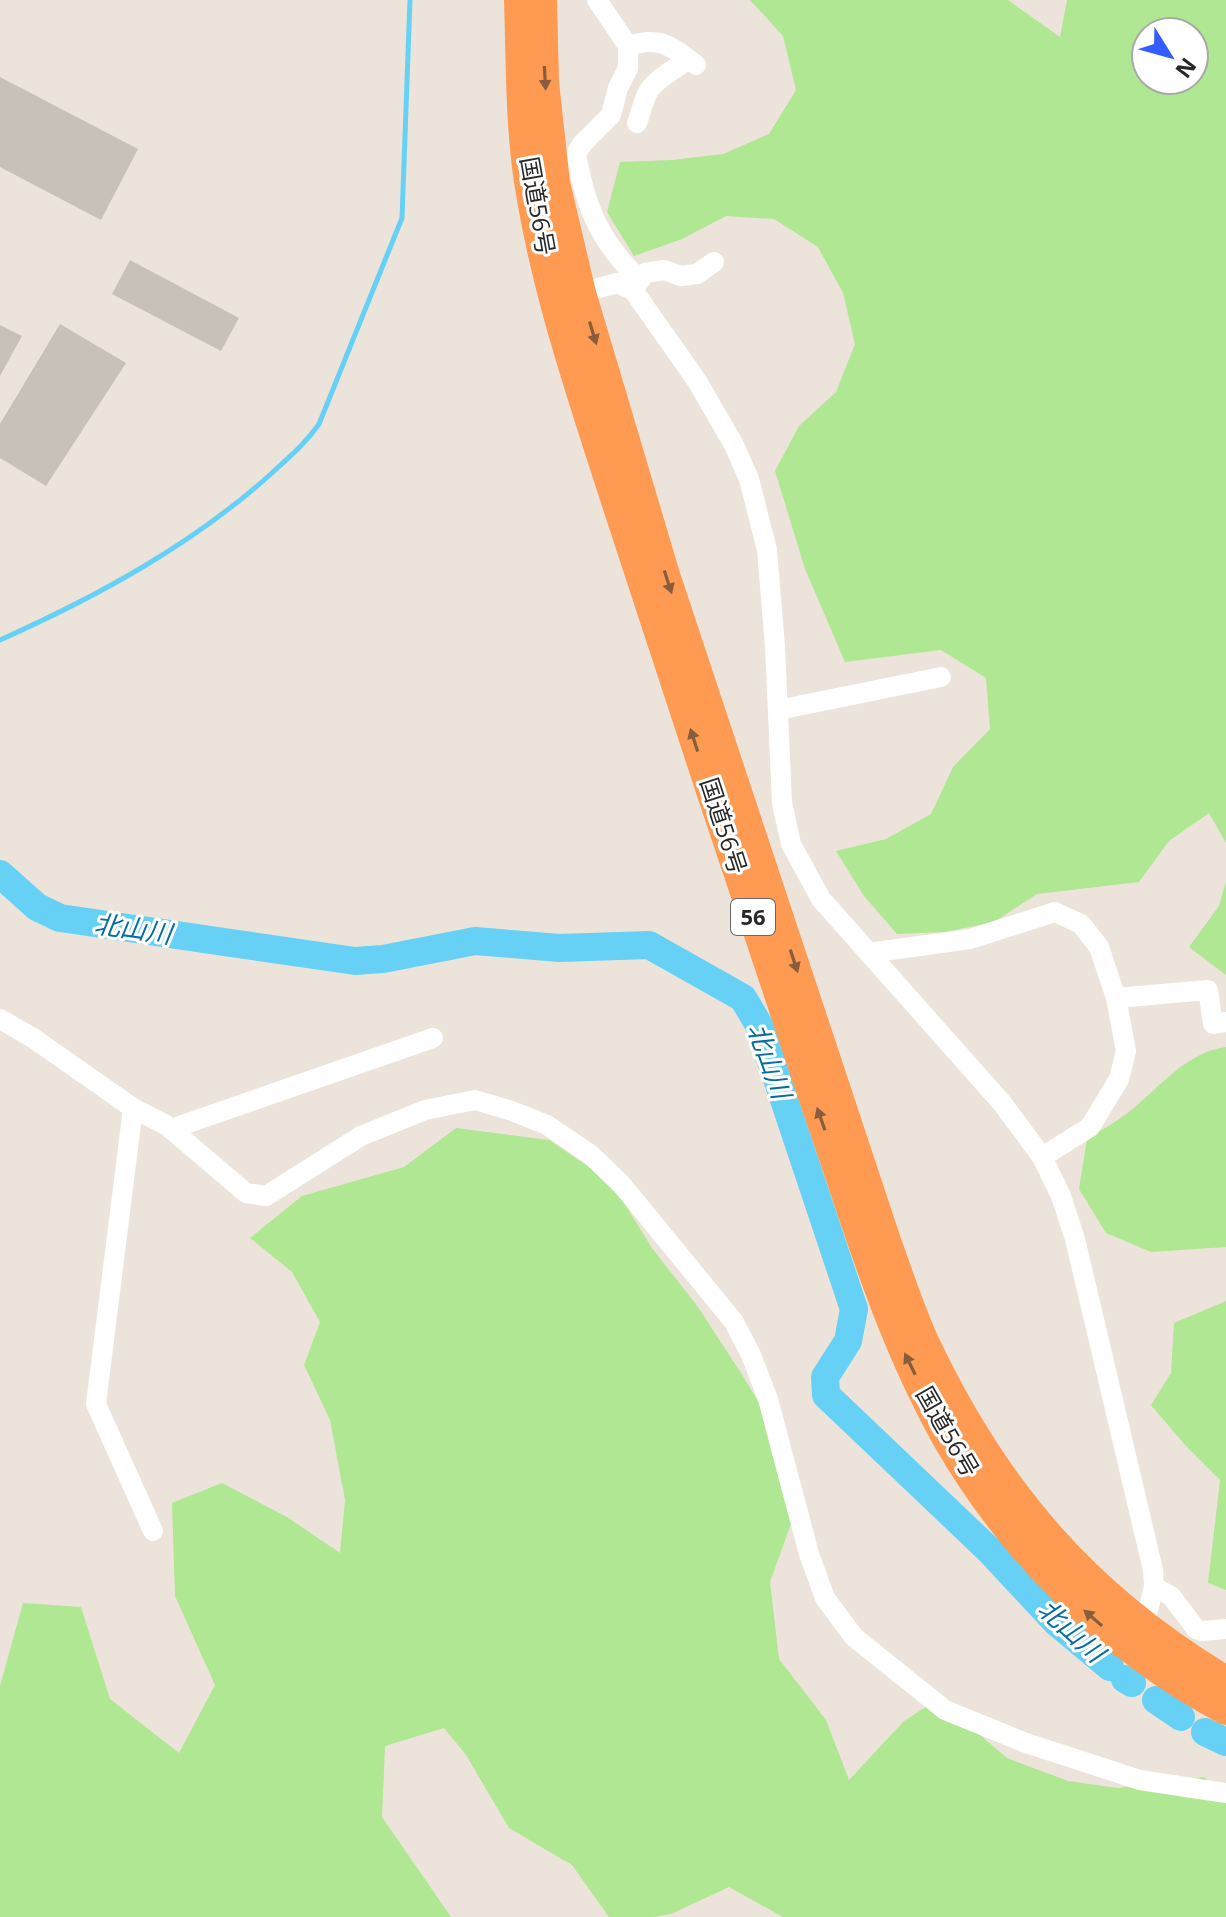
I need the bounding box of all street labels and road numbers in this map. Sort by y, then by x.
street label: 国道56号 [514,154,563,258]
street label: 国道56号 [693,773,755,878]
road number: 56 [731,899,775,935]
street label: 国道56号 [909,1380,987,1483]

